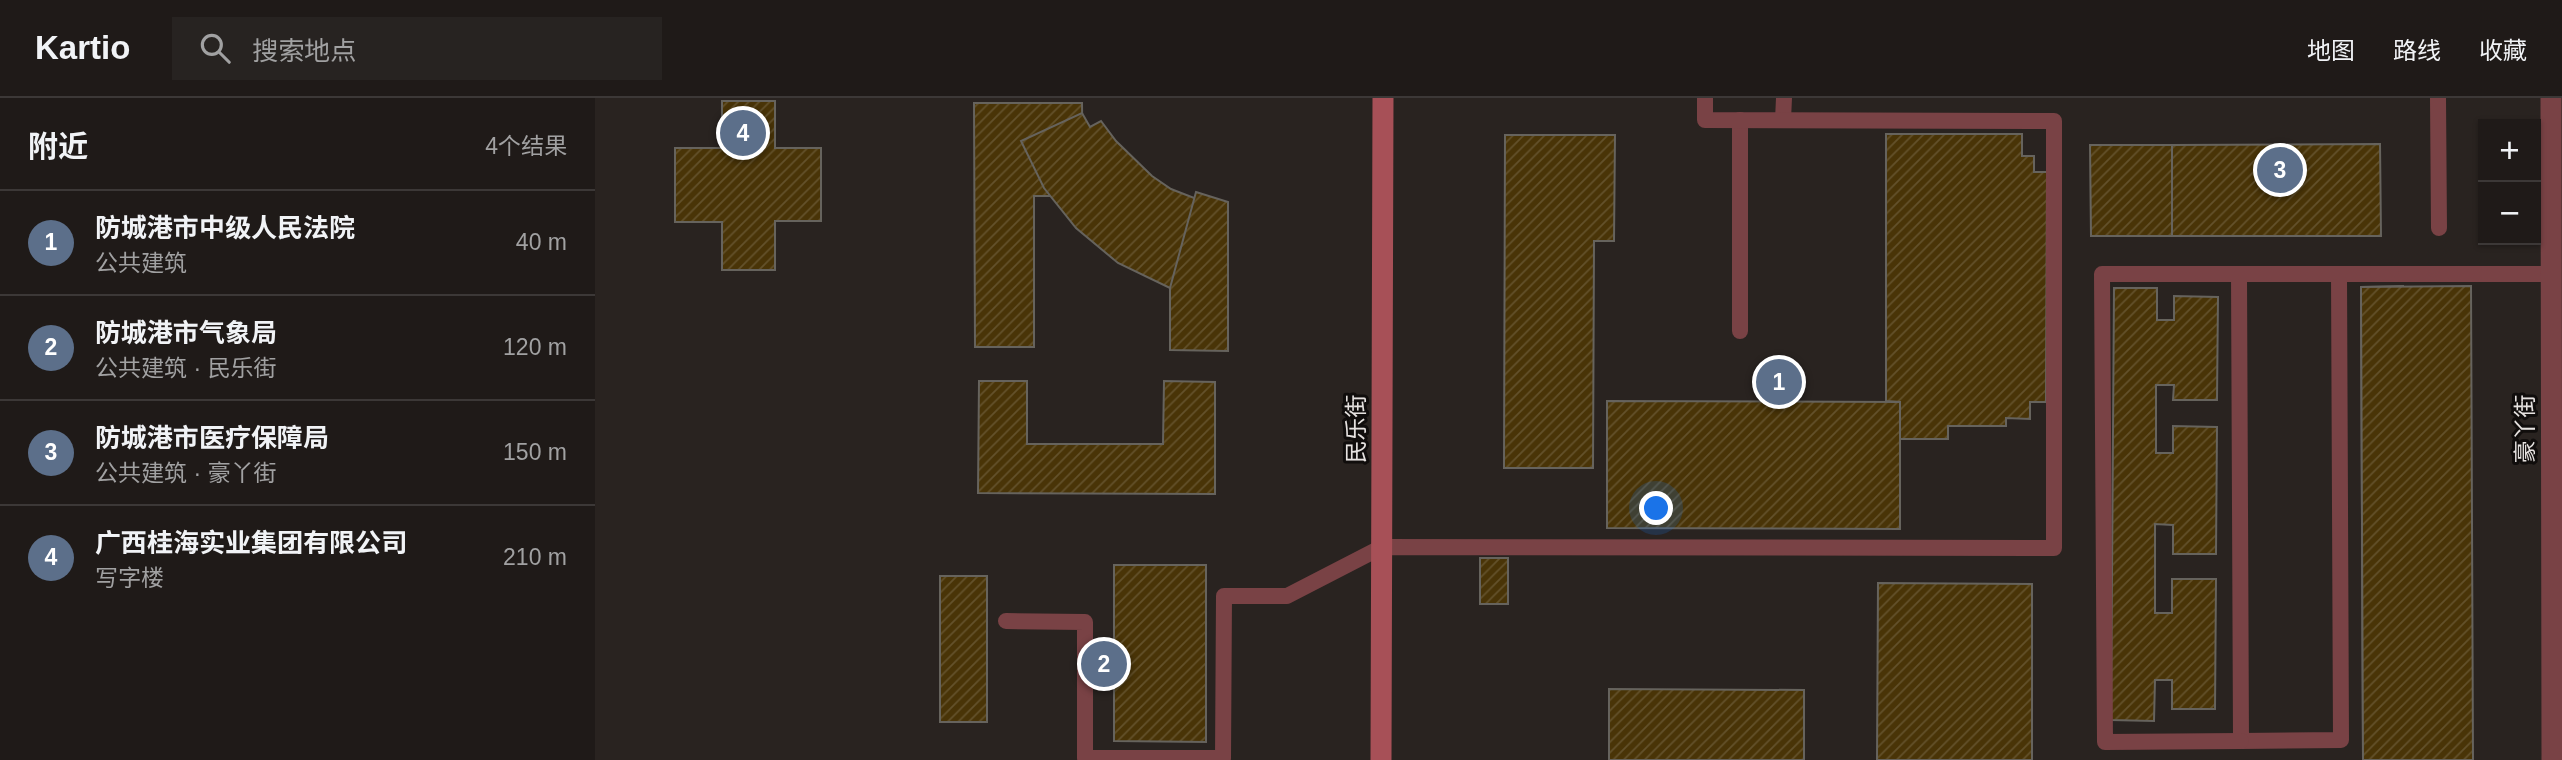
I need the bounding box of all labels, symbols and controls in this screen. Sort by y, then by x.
search box [172,17,662,80]
text: Kartio [35,29,130,66]
icon: search [196,29,234,67]
text: 搜索地点 [252,36,356,66]
text: 地图 [2307,37,2355,64]
text: 路线 [2393,37,2441,64]
text: 收藏 [2479,37,2527,64]
pin: 4 [720,107,766,159]
map controls [2478,119,2541,245]
button: + [2478,119,2541,182]
text: 附近 [28,130,88,163]
text: 4个结果 [485,133,567,159]
pin: 3 [2257,144,2303,196]
button: − [2478,182,2541,245]
text: 防城港市中级人民法院 [95,213,355,243]
text: 1 [45,229,57,255]
text: 40 m [516,229,567,255]
text: 公共建筑 [95,250,187,276]
text: 防城港市气象局 [95,318,277,348]
text: 2 [45,334,57,360]
text: 120 m [503,334,567,360]
text: 公共建筑 · 民乐街 [95,355,276,381]
pin: 1 [1756,356,1802,408]
street label: 民乐街 [1343,395,1369,464]
street label: 豪丫街 [2512,395,2538,464]
text: 防城港市医疗保障局 [95,423,329,453]
text: 3 [45,439,57,465]
text: 150 m [503,439,567,465]
text: 公共建筑 · 豪丫街 [95,460,276,486]
your location [1639,491,1673,525]
text: 广西桂海实业集团有限公司 [95,528,407,558]
text: 4 [45,544,57,570]
text: 210 m [503,544,567,570]
text: 写字楼 [95,565,164,591]
pin: 2 [1081,638,1127,690]

